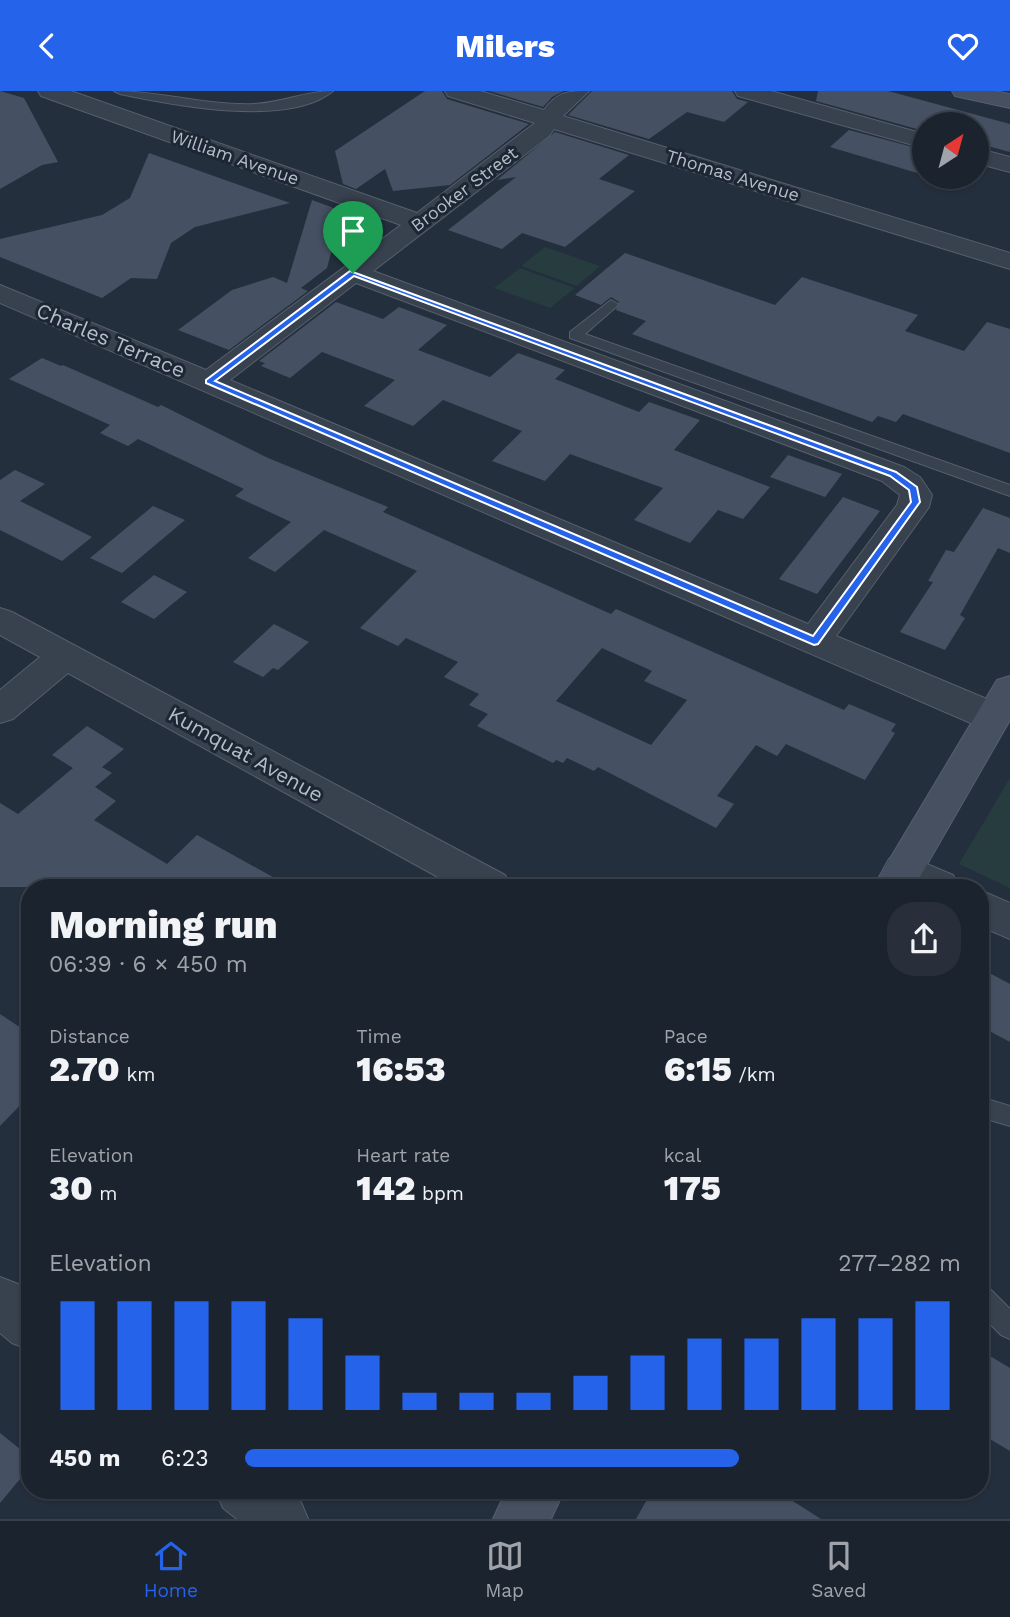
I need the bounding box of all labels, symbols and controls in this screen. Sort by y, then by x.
icon: back [28,27,66,65]
text: Milers [455,27,555,65]
icon: heart [944,27,982,65]
north arrow [912,112,989,189]
map controls [912,112,989,189]
street label: William Avenue [168,125,302,189]
street label: Brooker Street [407,142,522,236]
street label: Thomas Avenue [664,145,802,205]
pin [323,201,383,273]
icon: arrive [334,212,372,250]
street label: Charles Terrace [33,297,189,383]
street label: Kumquat Avenue [164,701,328,807]
button: share [887,902,961,976]
text: Morning run [49,903,278,947]
text: 06:39 · 6 × 450 m [49,951,248,978]
text: Distance [49,1025,130,1048]
text: Time [356,1025,402,1048]
text: Pace [664,1025,708,1048]
text: 2.70 [49,1048,120,1090]
text: 16:53 [356,1048,446,1090]
text: 6:15 [664,1048,732,1090]
text: km [120,1063,155,1086]
text: /km [732,1063,776,1086]
text: Elevation [49,1144,134,1167]
text: Heart rate [356,1144,450,1167]
text: kcal [664,1144,701,1167]
text: 30 [49,1167,93,1209]
text: 142 [356,1167,415,1209]
text: 175 [664,1167,721,1209]
text: m [93,1182,117,1205]
text: bpm [415,1182,464,1205]
text: Elevation [49,1250,152,1277]
text: 277–282 m [838,1250,961,1277]
text: 450 m [49,1445,120,1472]
text: 6:23 [161,1445,209,1472]
tab: Home [144,1537,198,1602]
tab: Map [485,1537,524,1602]
tab: Saved [811,1537,866,1602]

